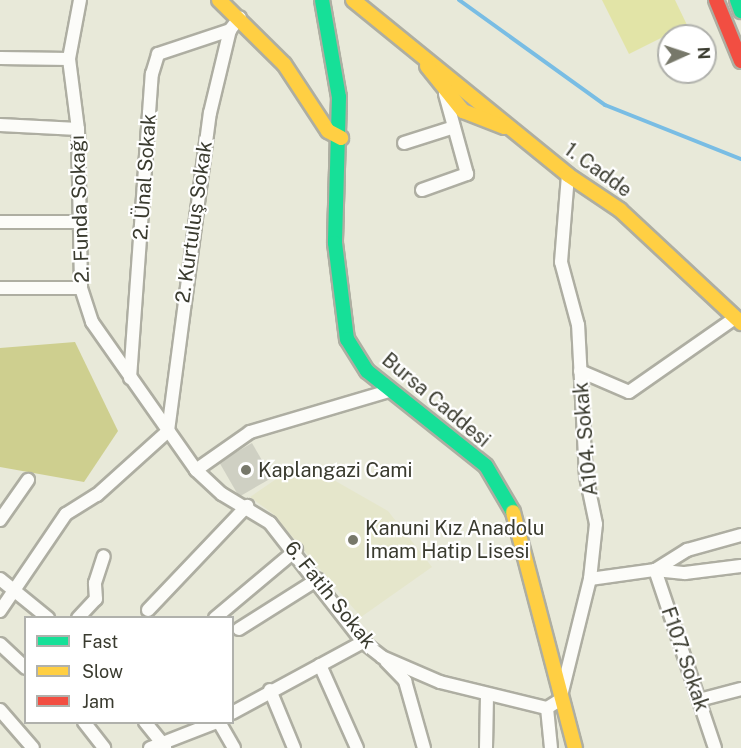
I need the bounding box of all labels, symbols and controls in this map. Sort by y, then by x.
north arrow [657,24,717,84]
text: N [694,46,713,60]
street label: 2. Ünal Sokak [129,113,161,241]
street label: 2. Funda Sokağı [65,135,95,283]
street label: 1. Cadde [560,138,636,202]
street label: 2. Kurtuluş Sokak [171,139,217,305]
street label: Bursa Caddesi [377,348,495,452]
street label: A104. Sokak [569,381,603,497]
place label: Kaplangazi Cami [258,458,413,482]
marker: Kaplangazi Cami [239,463,253,477]
place label: Kanuni Kız Anadolu İmam Hatip Lisesi [365,516,544,563]
marker: Kanuni Kız Anadolu İmam Hatip Lisesi [346,533,360,547]
street label: 6. Fatih Sokak [279,536,381,654]
street label: F107. Sokak [656,604,714,714]
legend [24,616,234,724]
text: Fast [82,631,118,652]
text: Slow [82,661,123,682]
text: Jam [82,691,115,712]

